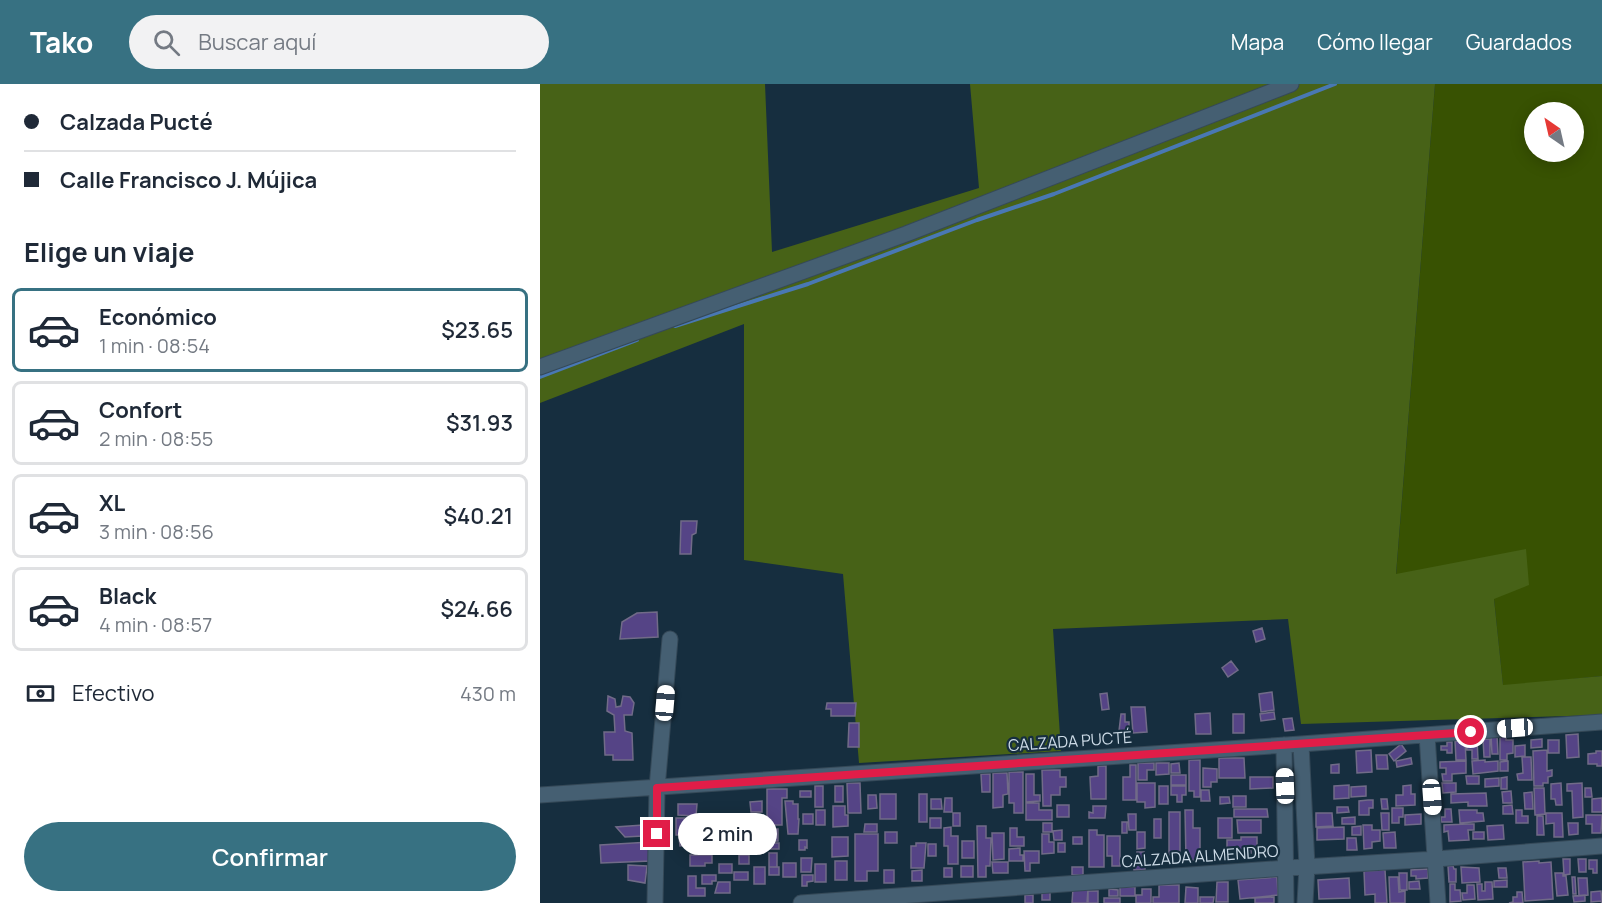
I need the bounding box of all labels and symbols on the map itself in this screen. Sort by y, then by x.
north arrow [1524,102,1584,162]
car [654,684,676,722]
route start [1457,718,1484,745]
car [1496,718,1534,738]
street label: CALZADA PUCTÉ [1007,726,1133,756]
car [1275,768,1295,804]
car [1422,778,1442,816]
callout: 2 min [678,813,777,855]
route end [643,820,670,847]
street label: CALZADA ALMENDRO [1121,840,1280,872]

